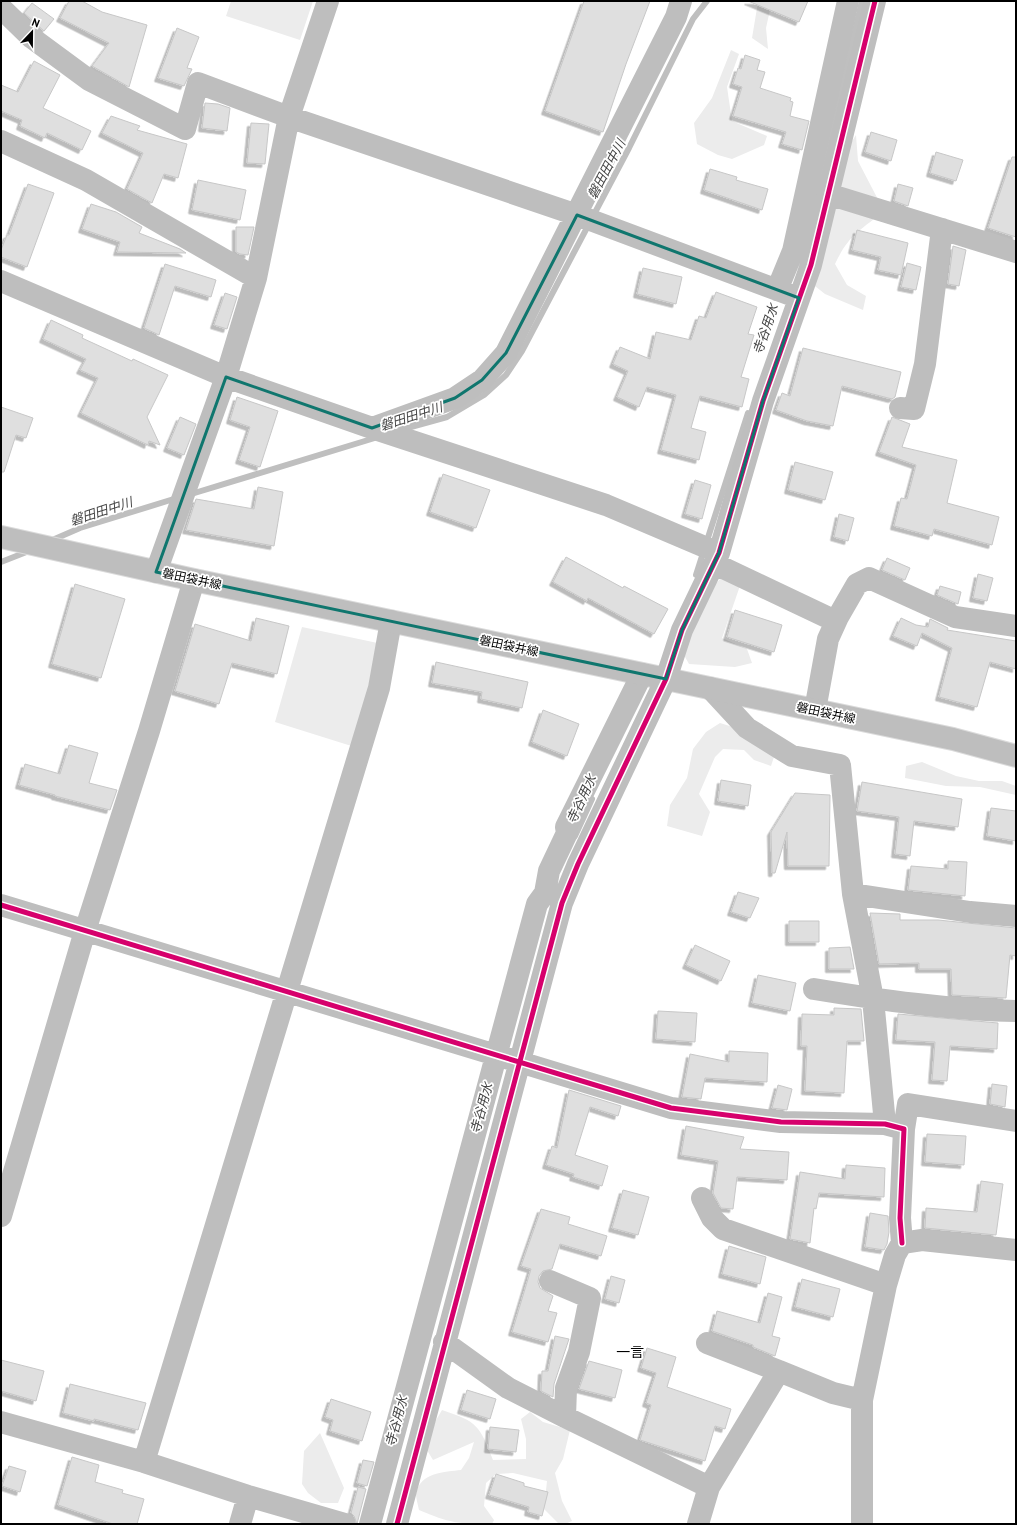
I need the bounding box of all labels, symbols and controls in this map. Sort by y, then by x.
north arrow [12,12,52,52]
text: N [30,15,42,31]
water label: 磐田田中川 [584,135,630,202]
water label: 寺谷用水 [749,300,783,357]
water label: 磐田田中川 [378,398,447,435]
water label: 磐田田中川 [68,493,137,530]
street label: 磐田袋井線 [161,565,223,592]
street label: 磐田袋井線 [478,632,540,659]
street label: 磐田袋井線 [795,699,857,726]
water label: 寺谷用水 [563,770,601,826]
water label: 寺谷用水 [467,1079,497,1135]
district label: 一言 [616,1343,644,1361]
water label: 寺谷用水 [382,1392,412,1448]

